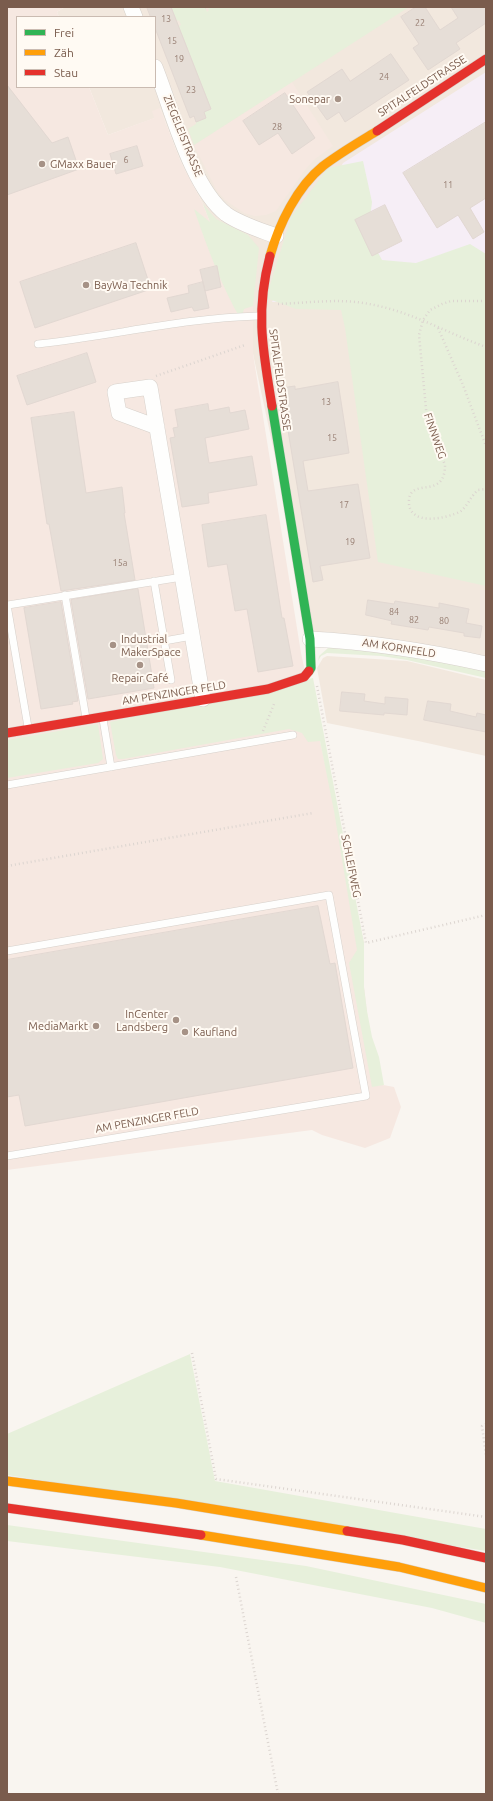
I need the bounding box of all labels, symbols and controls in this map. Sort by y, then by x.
house number: 13 [161,14,171,24]
legend [16,16,156,88]
house number: 22 [415,18,425,28]
text: Frei [54,26,74,39]
house number: 15 [167,36,177,46]
text: Zäh [54,46,74,59]
street label: SPITALFELDSTRASSE [375,52,469,120]
house number: 19 [174,54,184,64]
text: Stau [54,66,78,79]
house number: 24 [379,72,389,82]
house number: 23 [186,85,196,95]
place label: Sonepar [289,92,330,106]
street label: ZIEGELEISTRASSE [161,93,205,179]
marker: Sonepar [333,94,343,104]
house number: 28 [272,122,282,132]
house number: 6 [123,155,129,165]
place label: GMaxx Bauer [50,157,116,171]
marker: GMaxx Bauer [37,159,47,169]
house number: 11 [443,180,453,190]
place label: BayWa Technik [94,278,168,292]
marker: BayWa Technik [81,280,91,290]
street label: SPITALFELDSTRASSE [266,328,294,432]
house number: 13 [321,397,331,407]
street label: FINNWEG [421,411,449,461]
house number: 15 [327,433,337,443]
house number: 17 [339,500,349,510]
house number: 19 [345,537,355,547]
house number: 15a [113,558,127,568]
house number: 84 [389,607,399,617]
house number: 82 [409,615,419,625]
house number: 80 [439,616,449,626]
place label: Industrial MakerSpace [121,632,181,658]
street label: AM KORNFELD [361,636,437,660]
marker: Industrial MakerSpace [108,640,118,650]
marker: Repair Café [135,660,145,670]
place label: Repair Café [111,671,169,685]
street label: AM PENZINGER FELD [121,678,227,708]
street label: SCHLEIFWEG [338,833,364,899]
place label: InCenter Landsberg [116,1007,168,1033]
marker: InCenter Landsberg [171,1015,181,1025]
place label: MediaMarkt [28,1019,88,1033]
marker: MediaMarkt [91,1021,101,1031]
place label: Kaufland [193,1025,237,1039]
marker: Kaufland [180,1027,190,1037]
street label: AM PENZINGER FELD [94,1104,200,1136]

